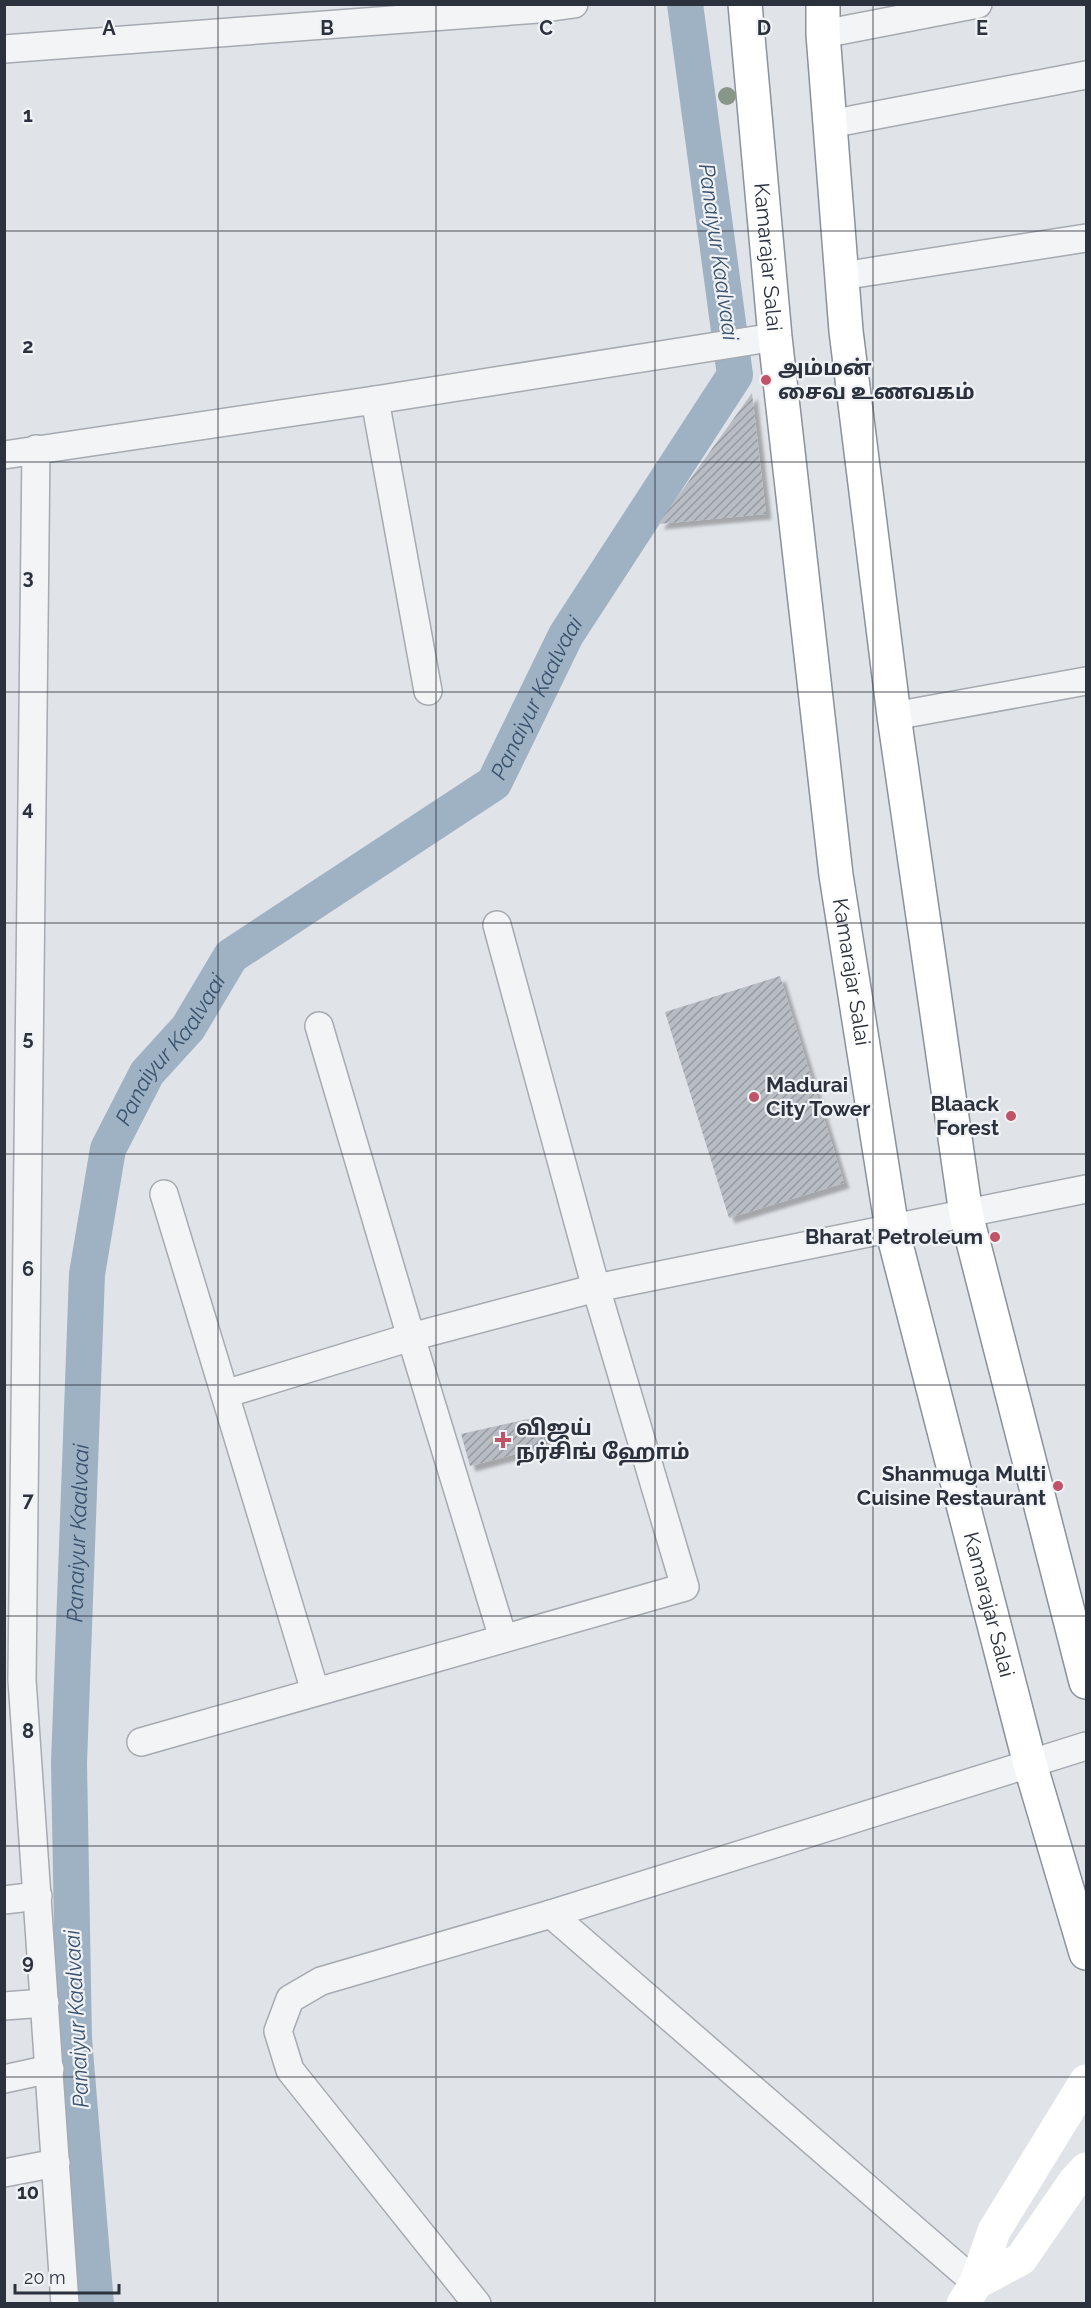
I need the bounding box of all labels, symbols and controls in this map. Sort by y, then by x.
text: A [102,16,116,40]
text: B [320,16,334,40]
text: C [539,16,553,40]
text: D [757,16,771,40]
text: E [976,16,988,40]
text: 1 [23,103,33,127]
water label: Panaiyur Kaalvaai [694,162,744,343]
street label: Kamarajar Salai [749,182,787,332]
text: 2 [22,334,34,358]
place label: அம்மன் சைவ உணவகம் [778,355,975,404]
marker: அம்மன் சைவ உணவகம் [759,373,773,387]
text: 3 [22,565,34,589]
water label: Panaiyur Kaalvaai [485,610,588,783]
text: 4 [22,796,34,820]
street label: Kamarajar Salai [828,896,876,1047]
water label: Panaiyur Kaalvaai [110,968,231,1129]
text: 5 [22,1026,34,1050]
place label: Madurai City Tower [766,1072,870,1121]
marker: Madurai City Tower [747,1090,761,1104]
place label: Blaack Forest [930,1091,999,1140]
marker: Blaack Forest [1004,1109,1018,1123]
place label: Bharat Petroleum [805,1224,983,1249]
marker: Bharat Petroleum [988,1230,1002,1244]
text: 6 [22,1257,34,1281]
place label: விஜய் நர்சிங் ஹோம் [516,1415,690,1466]
marker: விஜய் நர்சிங் ஹோம் [494,1431,512,1449]
water label: Panaiyur Kaalvaai [61,1442,94,1623]
place label: Shanmuga Multi Cuisine Restaurant [857,1461,1046,1510]
marker: Shanmuga Multi Cuisine Restaurant [1051,1479,1065,1493]
text: 7 [22,1488,34,1512]
street label: Kamarajar Salai [959,1529,1020,1680]
text: 8 [22,1719,34,1743]
water label: Panaiyur Kaalvaai [58,1928,94,2109]
text: 9 [22,1950,34,1974]
text: 10 [17,2180,39,2204]
scale bar [15,2257,118,2295]
text: 20 m [24,2267,66,2288]

